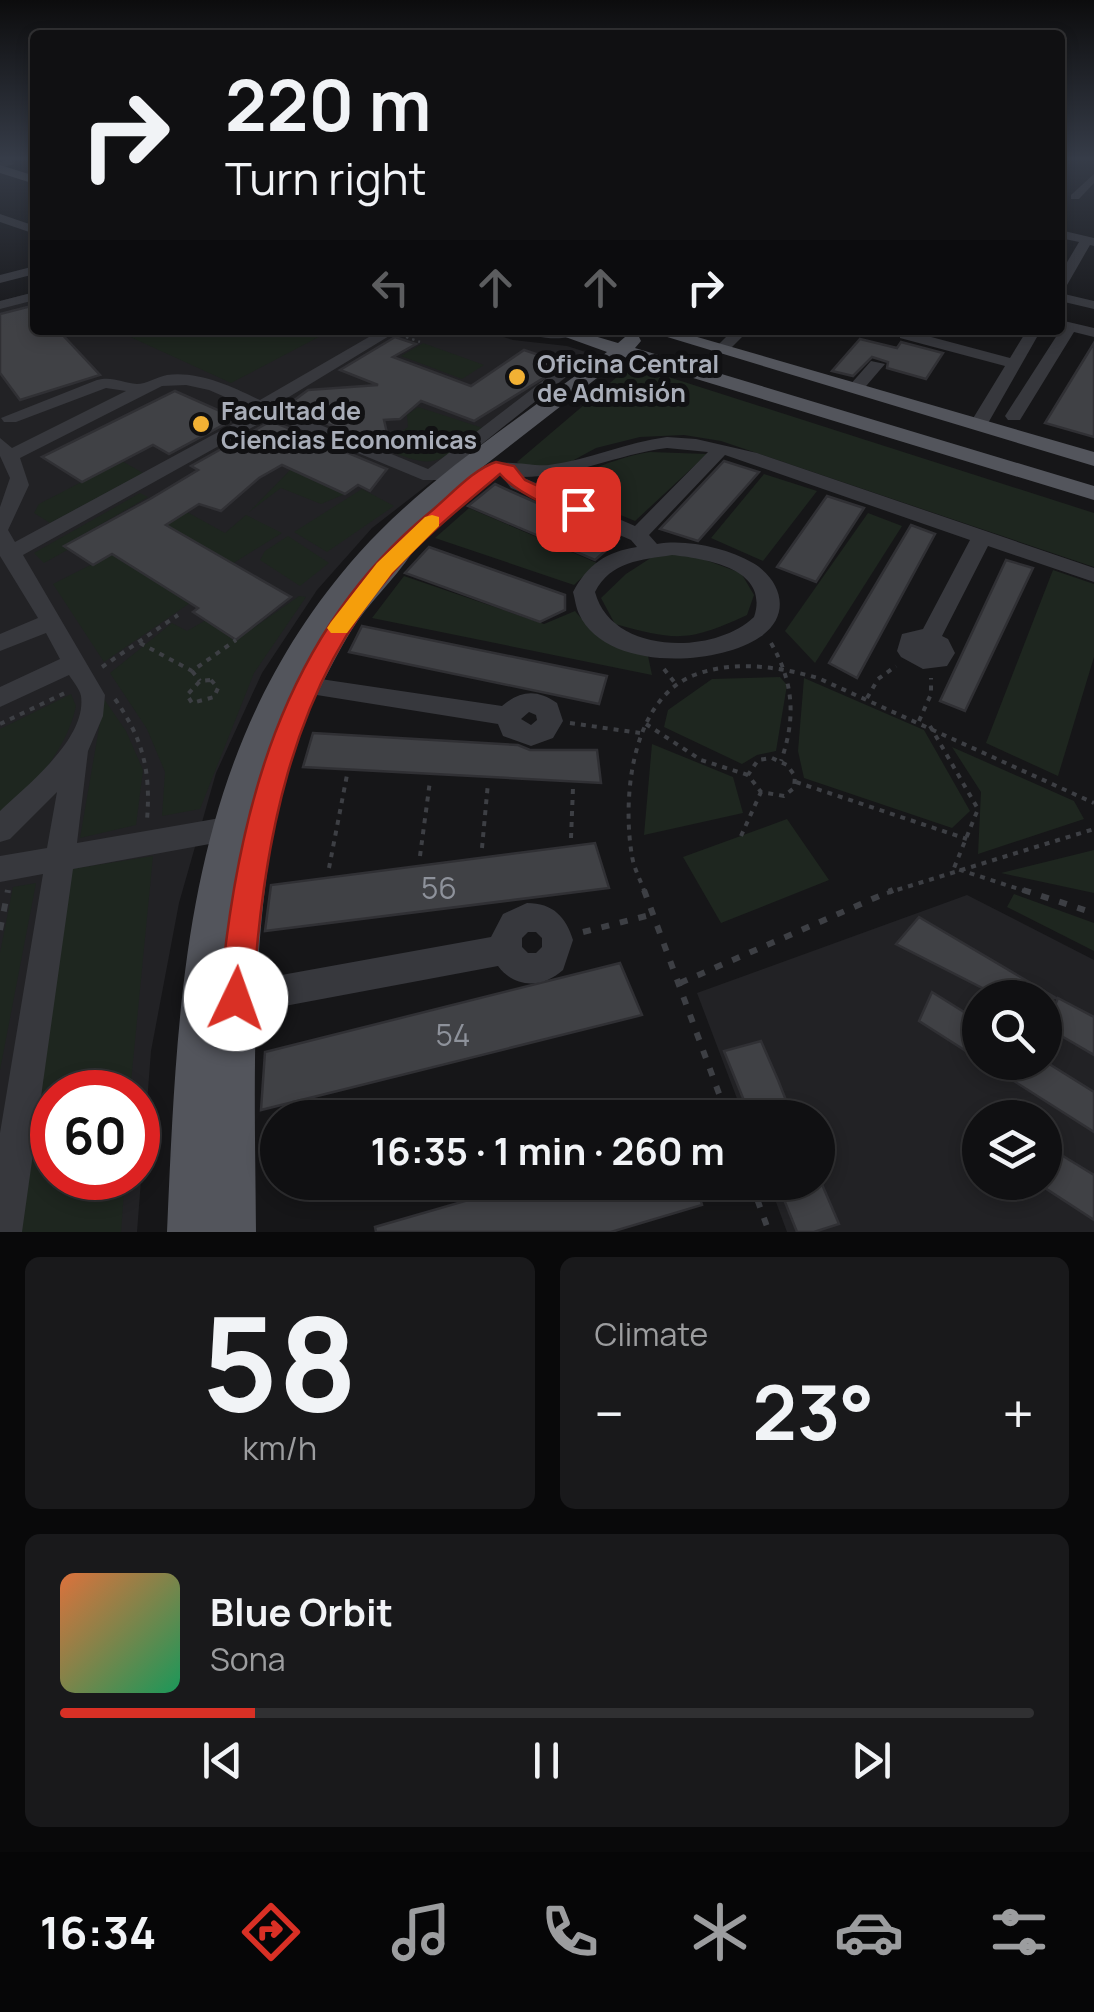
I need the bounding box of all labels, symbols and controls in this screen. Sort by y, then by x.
text: 220 m [225,56,431,152]
icon: right [60,70,190,200]
text: Turn right [225,147,426,209]
icon: left [363,260,418,315]
icon: ahead [468,260,523,315]
icon: ahead [573,260,628,315]
icon: right [678,260,733,315]
place label: Oficina Central de Admisión [537,346,719,410]
marker: Oficina Central de Admisión [506,366,528,388]
place label: Facultad de Ciencias Economicas [221,393,477,457]
marker: Facultad de Ciencias Economicas [190,413,212,435]
pin [536,467,621,552]
icon: arrive [551,482,606,537]
house number: 56 [421,867,457,908]
position arrow [184,947,288,1051]
map controls [962,980,1062,1200]
button: search [962,980,1062,1080]
house number: 54 [435,1014,471,1055]
speed limit sign: 60 [30,1070,160,1200]
button: layers [962,1100,1062,1200]
text: 16:35 · 1 min · 260 m [370,1124,725,1176]
text: 58 [202,1272,358,1450]
text: Climate [595,1312,708,1356]
text: 23° [752,1360,874,1463]
text: − [595,1375,624,1451]
text: + [1002,1375,1034,1451]
text: km/h [243,1426,317,1470]
text: Blue Orbit [210,1585,393,1637]
text: Sona [210,1637,285,1681]
icon: previous [195,1733,250,1788]
icon: pause [519,1733,574,1788]
icon: next [844,1733,899,1788]
icon: directions [236,1897,306,1967]
icon: music [386,1897,456,1967]
icon: phone [535,1897,605,1967]
icon: climate [685,1897,755,1967]
icon: car [834,1897,904,1967]
icon: filters [984,1897,1054,1967]
text: 16:34 [40,1901,156,1963]

